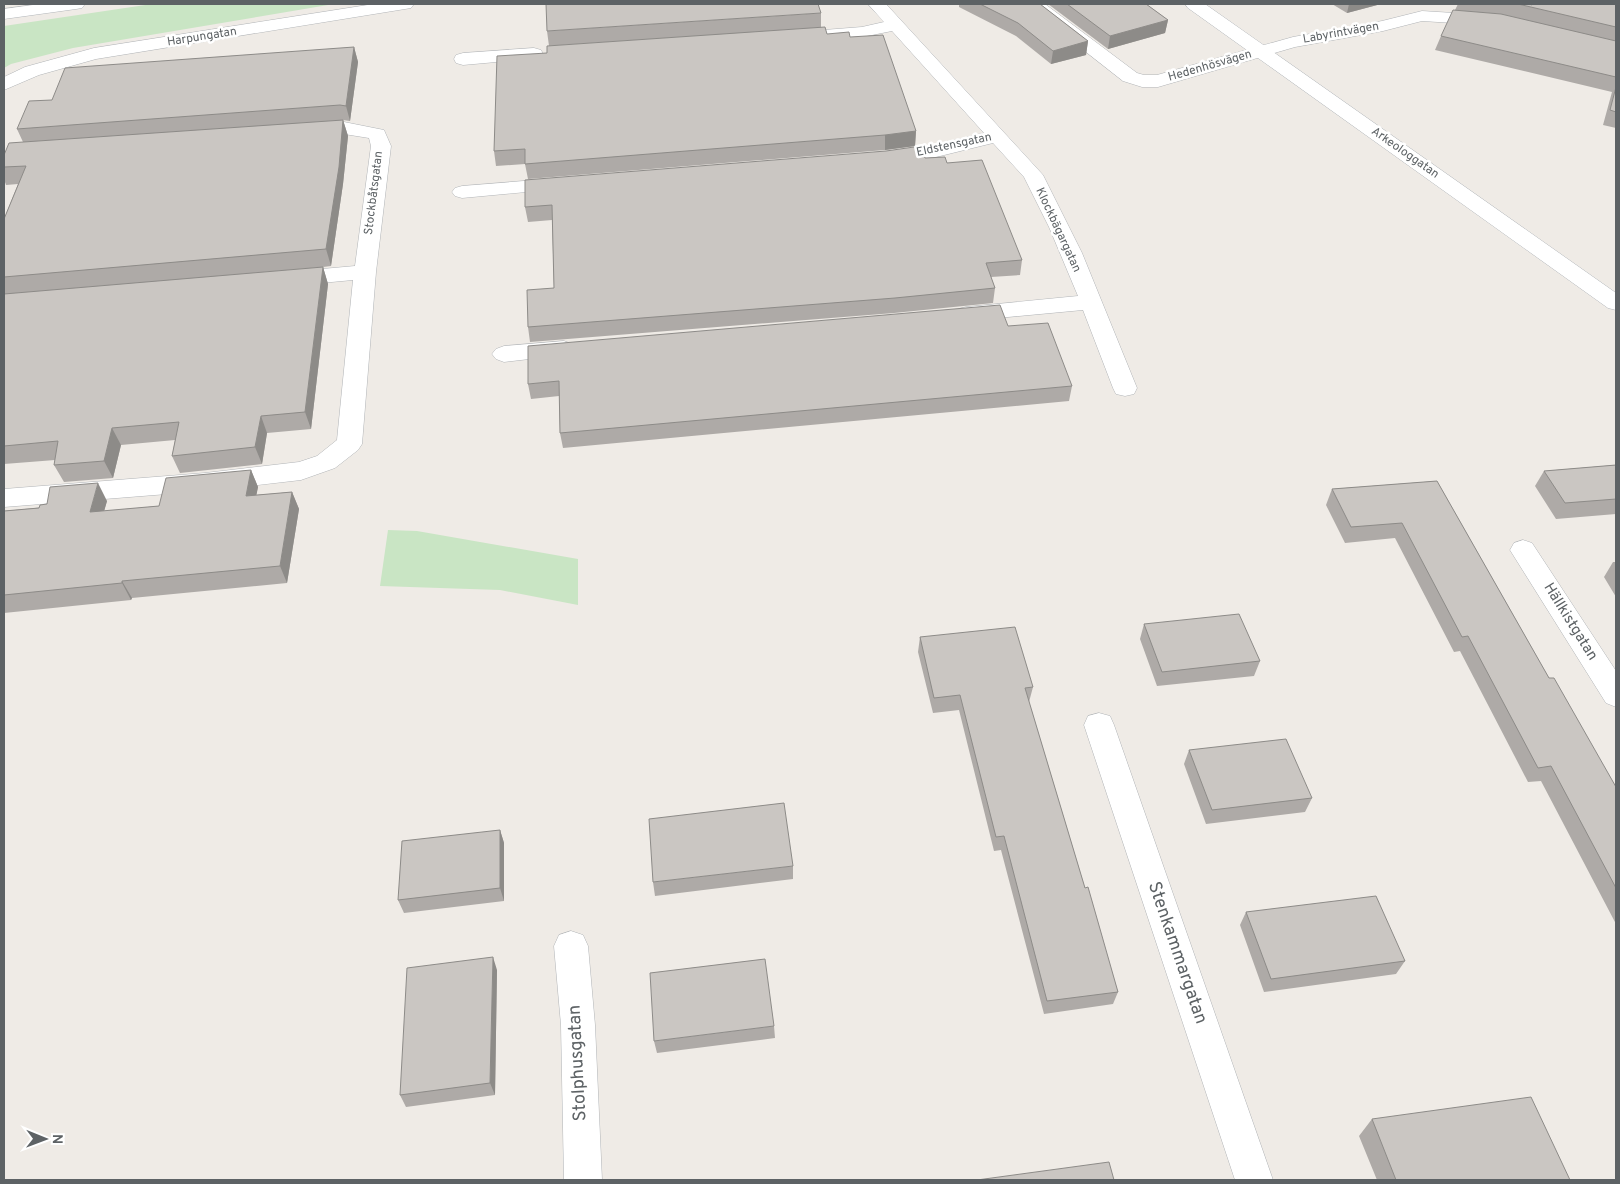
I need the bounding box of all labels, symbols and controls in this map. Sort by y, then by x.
street label: Labyrintvägen [1302,18,1380,48]
street label: Harpungatan [166,24,238,50]
street label: Hedenhösvägen [1166,46,1254,86]
street label: Arkeologgatan [1368,124,1442,182]
street label: Eldstensgatan [915,129,993,161]
street label: Stockbåtsgatan [361,150,387,236]
street label: Klockbägargatan [1031,185,1085,275]
street label: Hällkistgatan [1539,580,1601,664]
street label: Stenkammargatan [1142,879,1212,1027]
street label: Stolphusgatan [563,1004,593,1122]
north arrow [20,1114,70,1164]
text: N [48,1134,65,1144]

